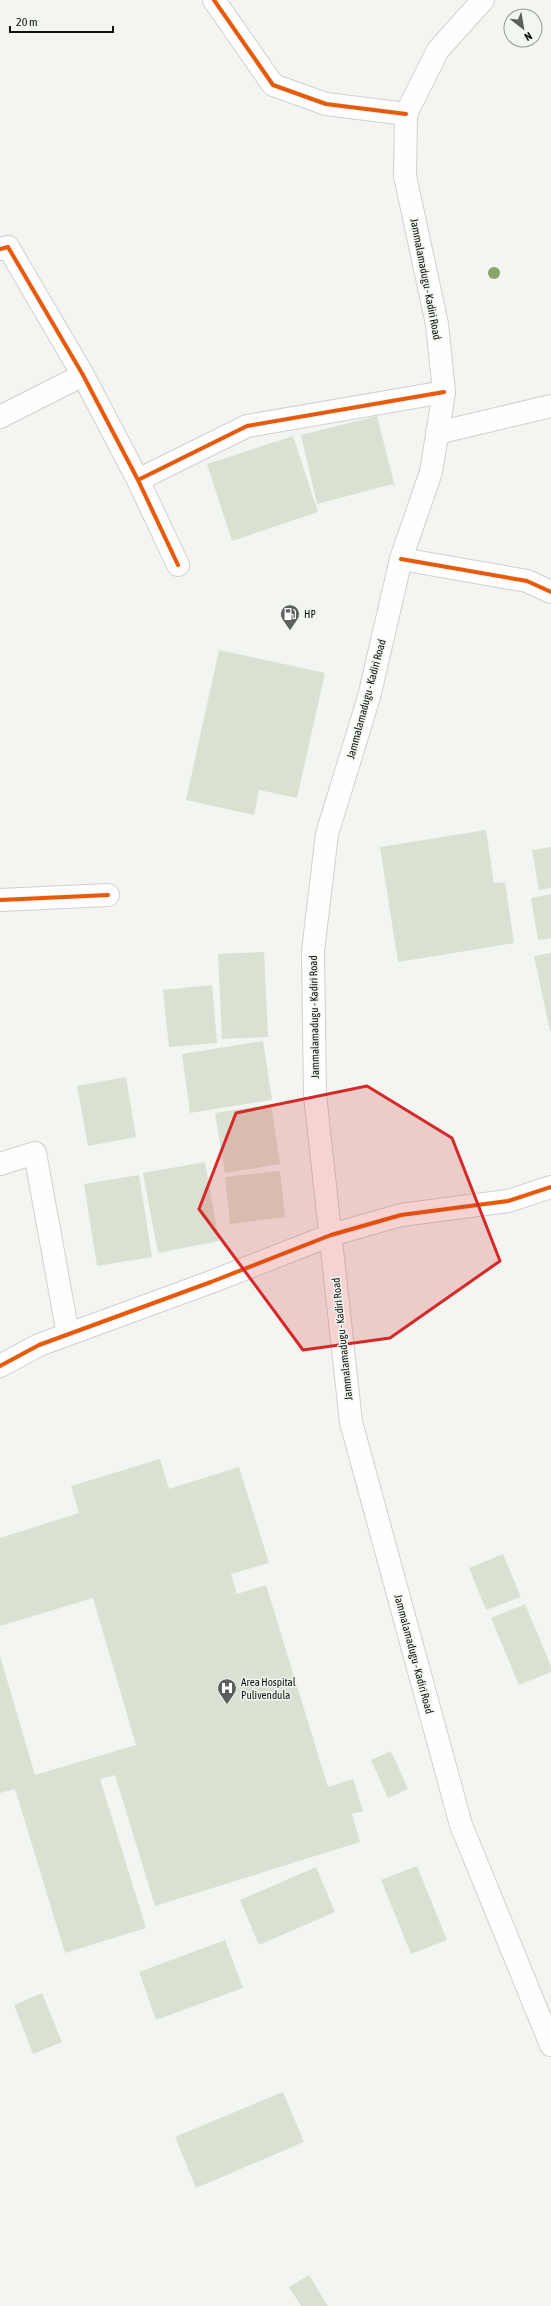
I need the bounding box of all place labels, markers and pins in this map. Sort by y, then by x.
fuel station icon: HP [279,603,301,631]
place label: HP [304,608,316,620]
place label: Area Hospital Pulivendula [241,1676,296,1701]
hospital icon: Area Hospital Pulivendula [216,1677,238,1705]

